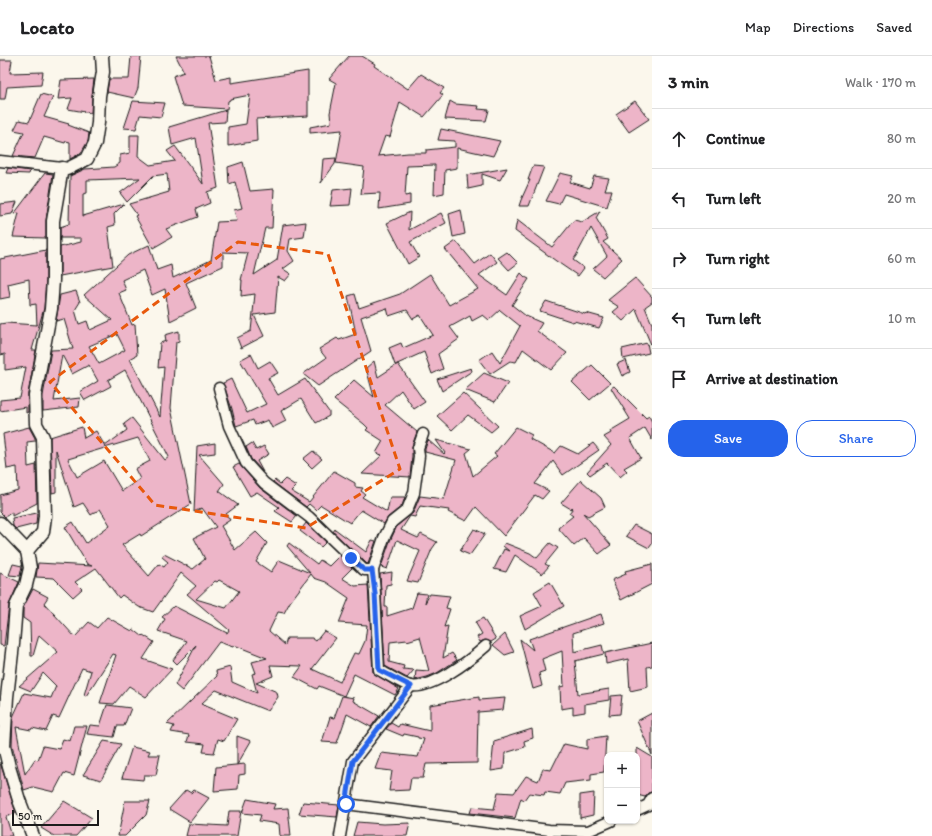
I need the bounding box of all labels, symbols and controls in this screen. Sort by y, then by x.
text: Locato [20,16,74,39]
text: Map [745,19,771,36]
text: Directions [793,19,854,36]
text: Saved [876,19,912,36]
text: 3 min [668,72,709,92]
text: Walk · 170 m [845,75,916,90]
icon: ahead [668,128,690,150]
text: Continue [706,130,765,148]
text: 80 m [887,131,916,146]
icon: left [668,188,690,210]
text: Turn left [706,190,761,208]
text: 20 m [887,191,916,206]
icon: right [668,248,690,270]
text: Turn right [706,250,770,268]
text: 60 m [887,251,916,266]
icon: left [668,308,690,330]
text: Turn left [706,310,761,328]
text: 10 m [888,311,916,326]
icon: arrive [668,368,690,390]
text: Arrive at destination [706,370,838,388]
button: Save [668,420,788,457]
button: Share [796,420,916,457]
route end [342,549,360,567]
map controls [604,752,640,824]
button: + [604,752,640,788]
button: − [604,788,640,824]
route start [337,795,355,813]
scale bar [12,808,99,827]
text: 50 m [18,810,42,823]

